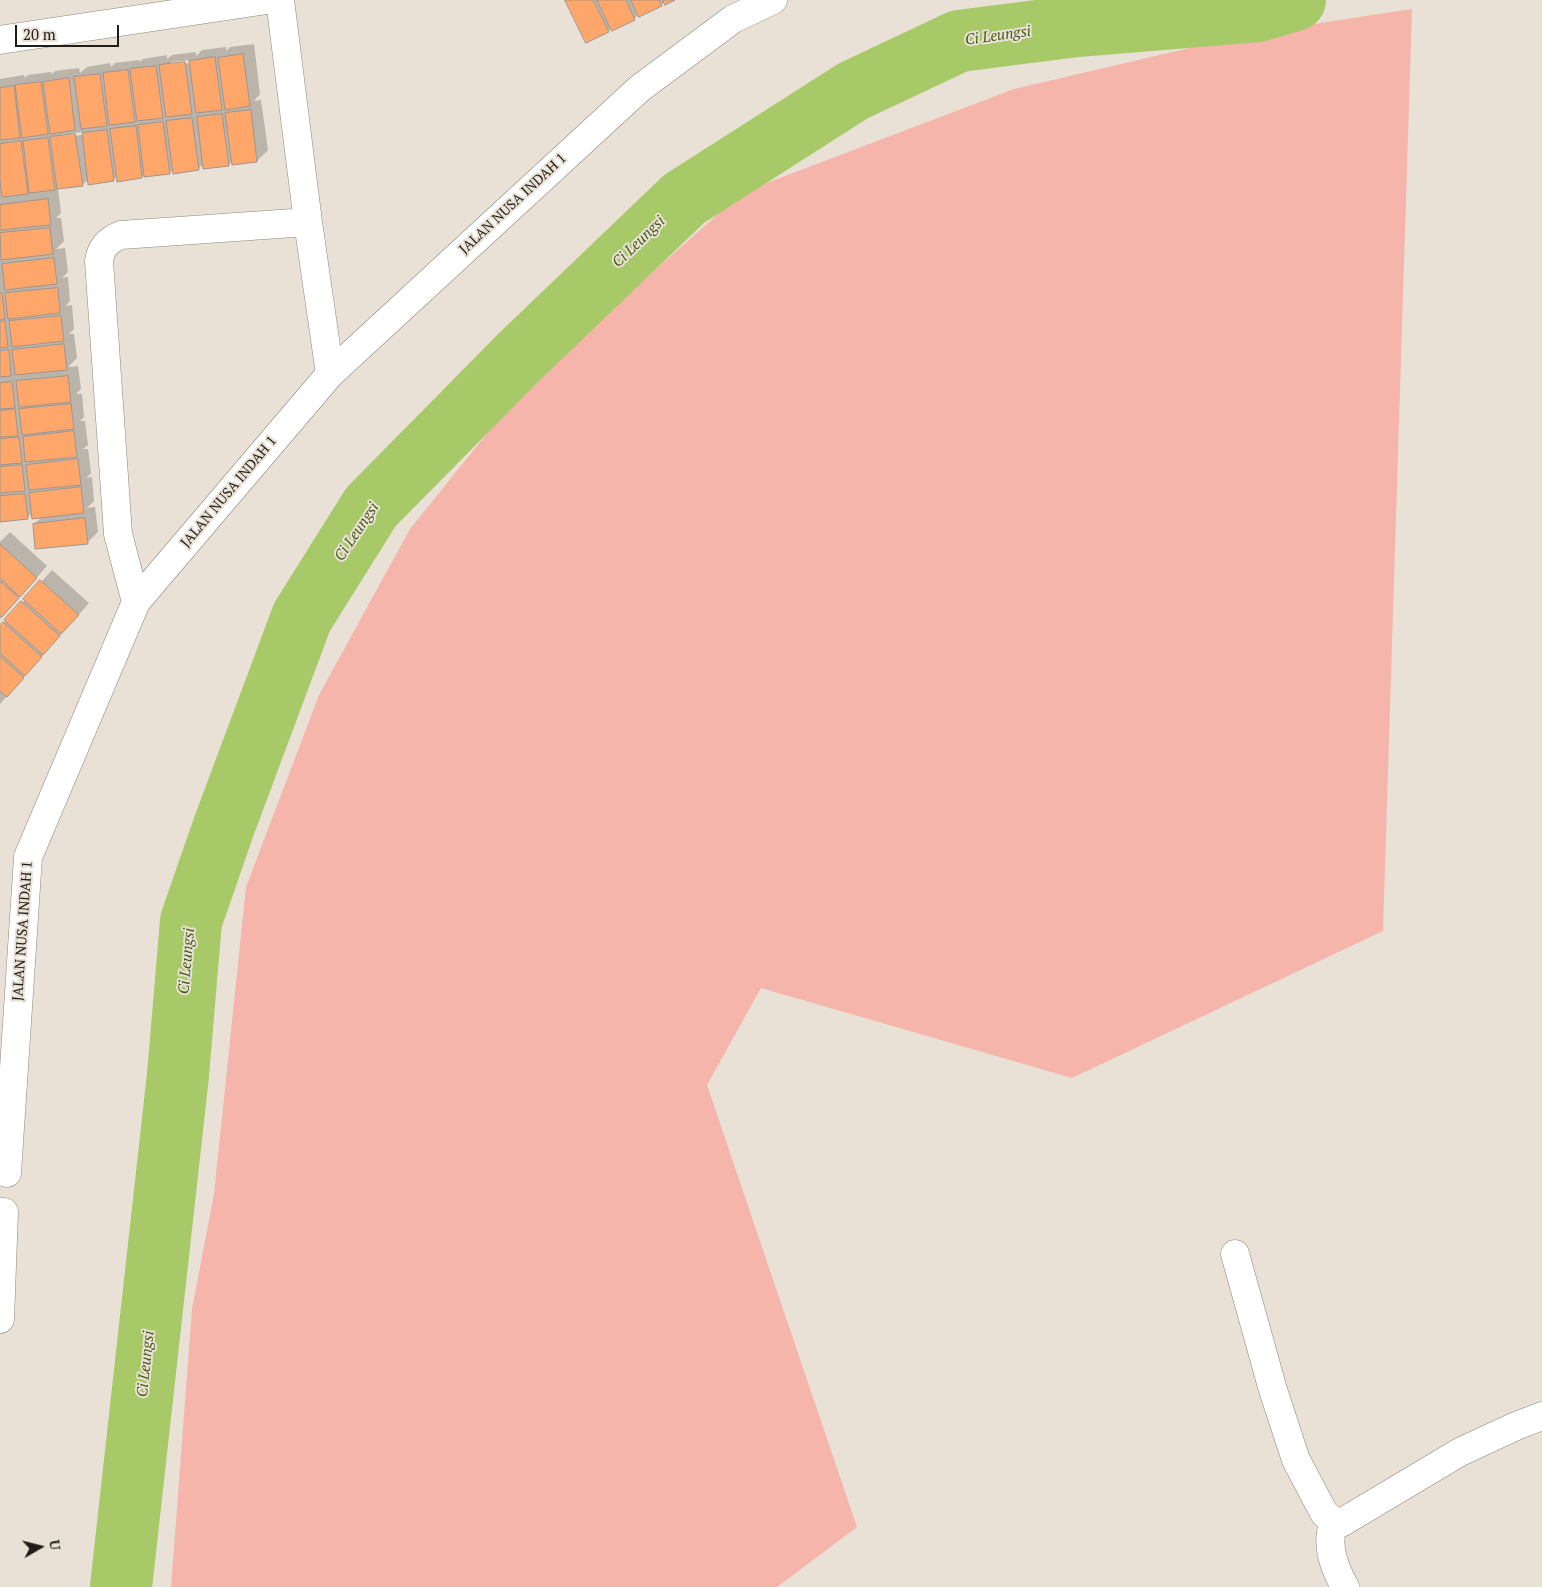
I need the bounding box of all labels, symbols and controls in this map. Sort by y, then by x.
scale bar [18,15,121,47]
water label: Ci Leungsi [964,22,1032,50]
text: 20 m [23,24,56,44]
street label: JALAN NUSA INDAH 1 [456,150,570,258]
water label: Ci Leungsi [609,212,669,272]
street label: JALAN NUSA INDAH 1 [177,433,281,551]
water label: Ci Leungsi [331,499,383,565]
street label: JALAN NUSA INDAH 1 [10,860,36,1002]
water label: Ci Leungsi [175,927,199,995]
water label: Ci Leungsi [134,1330,158,1398]
north arrow [15,1522,65,1572]
text: U [45,1539,65,1551]

